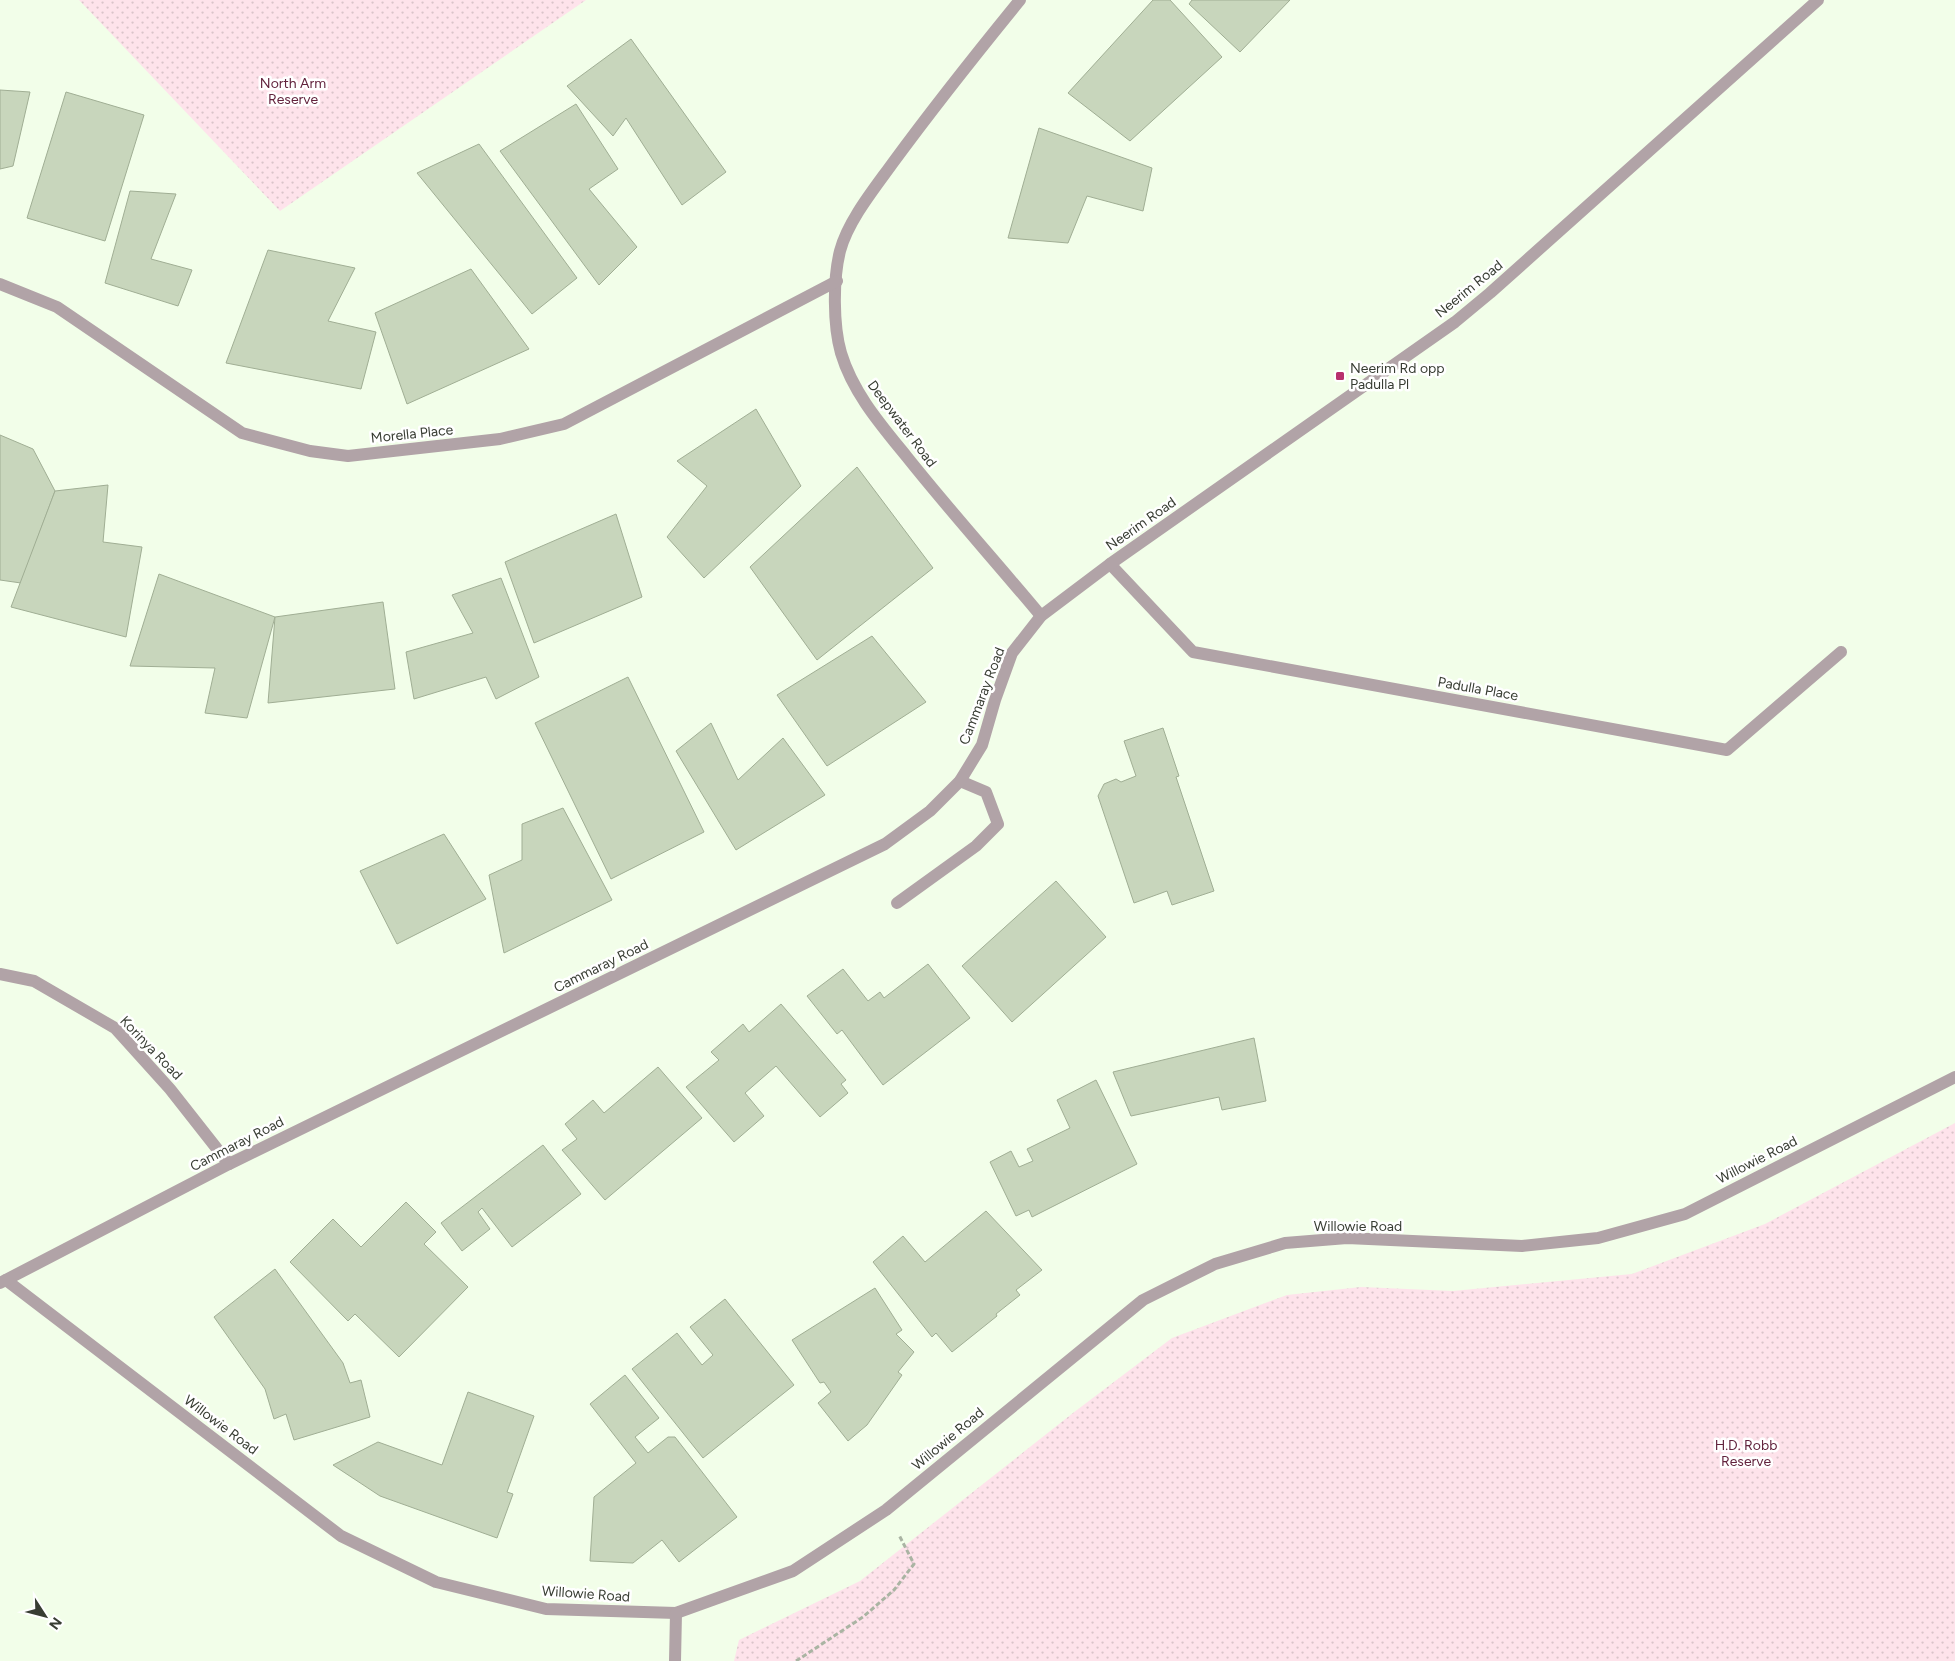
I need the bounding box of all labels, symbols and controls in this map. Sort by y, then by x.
park label: North Arm Reserve [260,75,326,108]
street label: Neerim Road [1432,257,1506,321]
place label: Neerim Rd opp Padulla Pl [1350,360,1445,393]
marker: Neerim Rd opp Padulla Pl [1334,370,1346,382]
street label: Deepwater Road [864,377,940,471]
street label: Morella Place [370,421,454,447]
street label: Neerim Road [1103,494,1179,554]
street label: Cammaray Road [956,645,1008,747]
street label: Padulla Place [1436,674,1520,705]
street label: Cammaray Road [551,936,651,996]
street label: Korinya Road [116,1013,186,1083]
street label: Cammaray Road [187,1113,287,1175]
street label: Willowie Road [1714,1132,1800,1188]
street label: Willowie Road [1314,1218,1402,1235]
street label: Willowie Road [181,1392,261,1458]
street label: Willowie Road [909,1404,987,1474]
park label: H.D. Robb Reserve [1715,1437,1777,1470]
street label: Willowie Road [541,1582,631,1606]
north arrow [20,1591,70,1641]
text: N [45,1614,65,1633]

